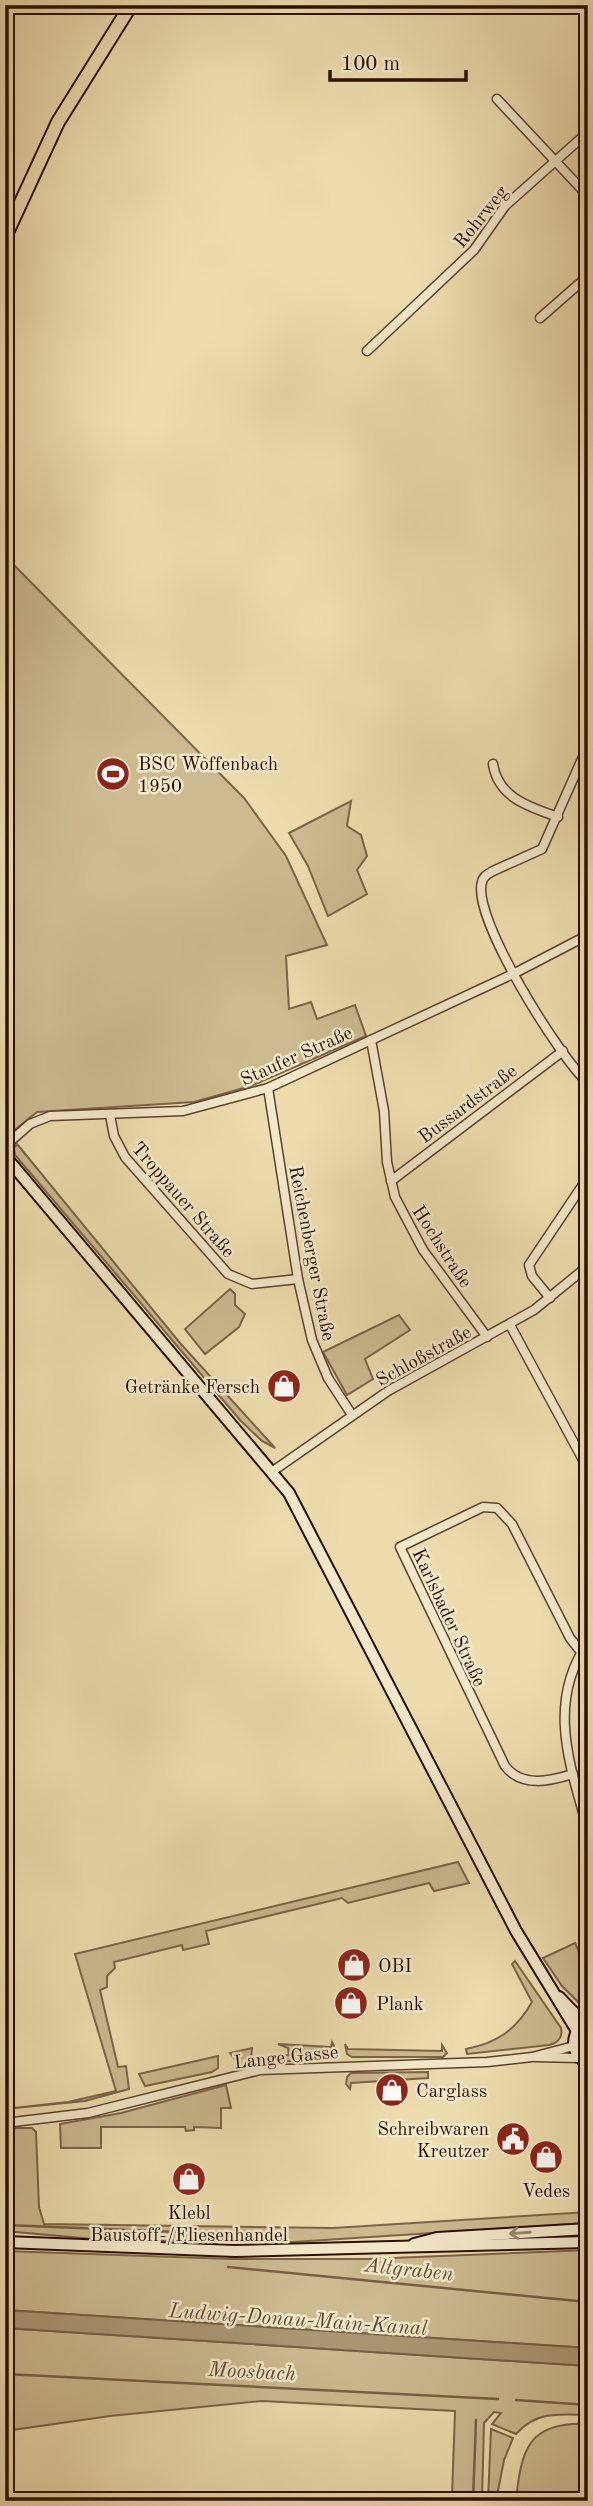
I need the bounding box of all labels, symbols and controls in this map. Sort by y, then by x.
scale bar [330,38,467,82]
text: 100 m [341,54,400,75]
street label: Rohrweg [451,182,513,252]
sports icon: BSC Woffenbach 1950 [94,755,132,793]
place label: BSC Woffenbach 1950 [138,756,278,797]
street label: Staufer Straße [238,1024,356,1090]
street label: Bussardstraße [416,1062,521,1148]
street label: Troppauer Straße [127,1139,237,1262]
street label: Reichenberger Straße [284,1164,337,1343]
street label: Hochstraße [407,1203,474,1292]
street label: Schloßstraße [373,1323,475,1391]
shop icon: Getränke Fersch [265,1367,303,1405]
place label: Getränke Fersch [125,1379,260,1398]
street label: Karlsbader Straße [407,1546,488,1690]
shop icon: OBI [335,1946,373,1984]
place label: OBI [378,1958,412,1977]
shop icon: Plank [332,1984,370,2022]
place label: Plank [376,1996,424,2015]
street label: Lange Gasse [233,2044,339,2073]
shop icon: Carglass [373,2071,411,2109]
place label: Carglass [416,2083,487,2102]
public building icon: Schreibwaren Kreutzer [494,2120,532,2158]
place label: Schreibwaren Kreutzer [377,2121,489,2162]
shop icon: Vedes [527,2138,565,2176]
shop icon: Klebl Baustoff-/Fliesenhandel [170,2160,208,2198]
place label: Vedes [522,2183,570,2202]
place label: Klebl Baustoff-/Fliesenhandel [90,2205,288,2246]
one-way arrow [509,2227,531,2240]
water label: Altgraben [362,2255,454,2286]
water label: Ludwig-Donau-Main-Kanal [167,2301,428,2340]
water label: Moosbach [206,2360,297,2385]

